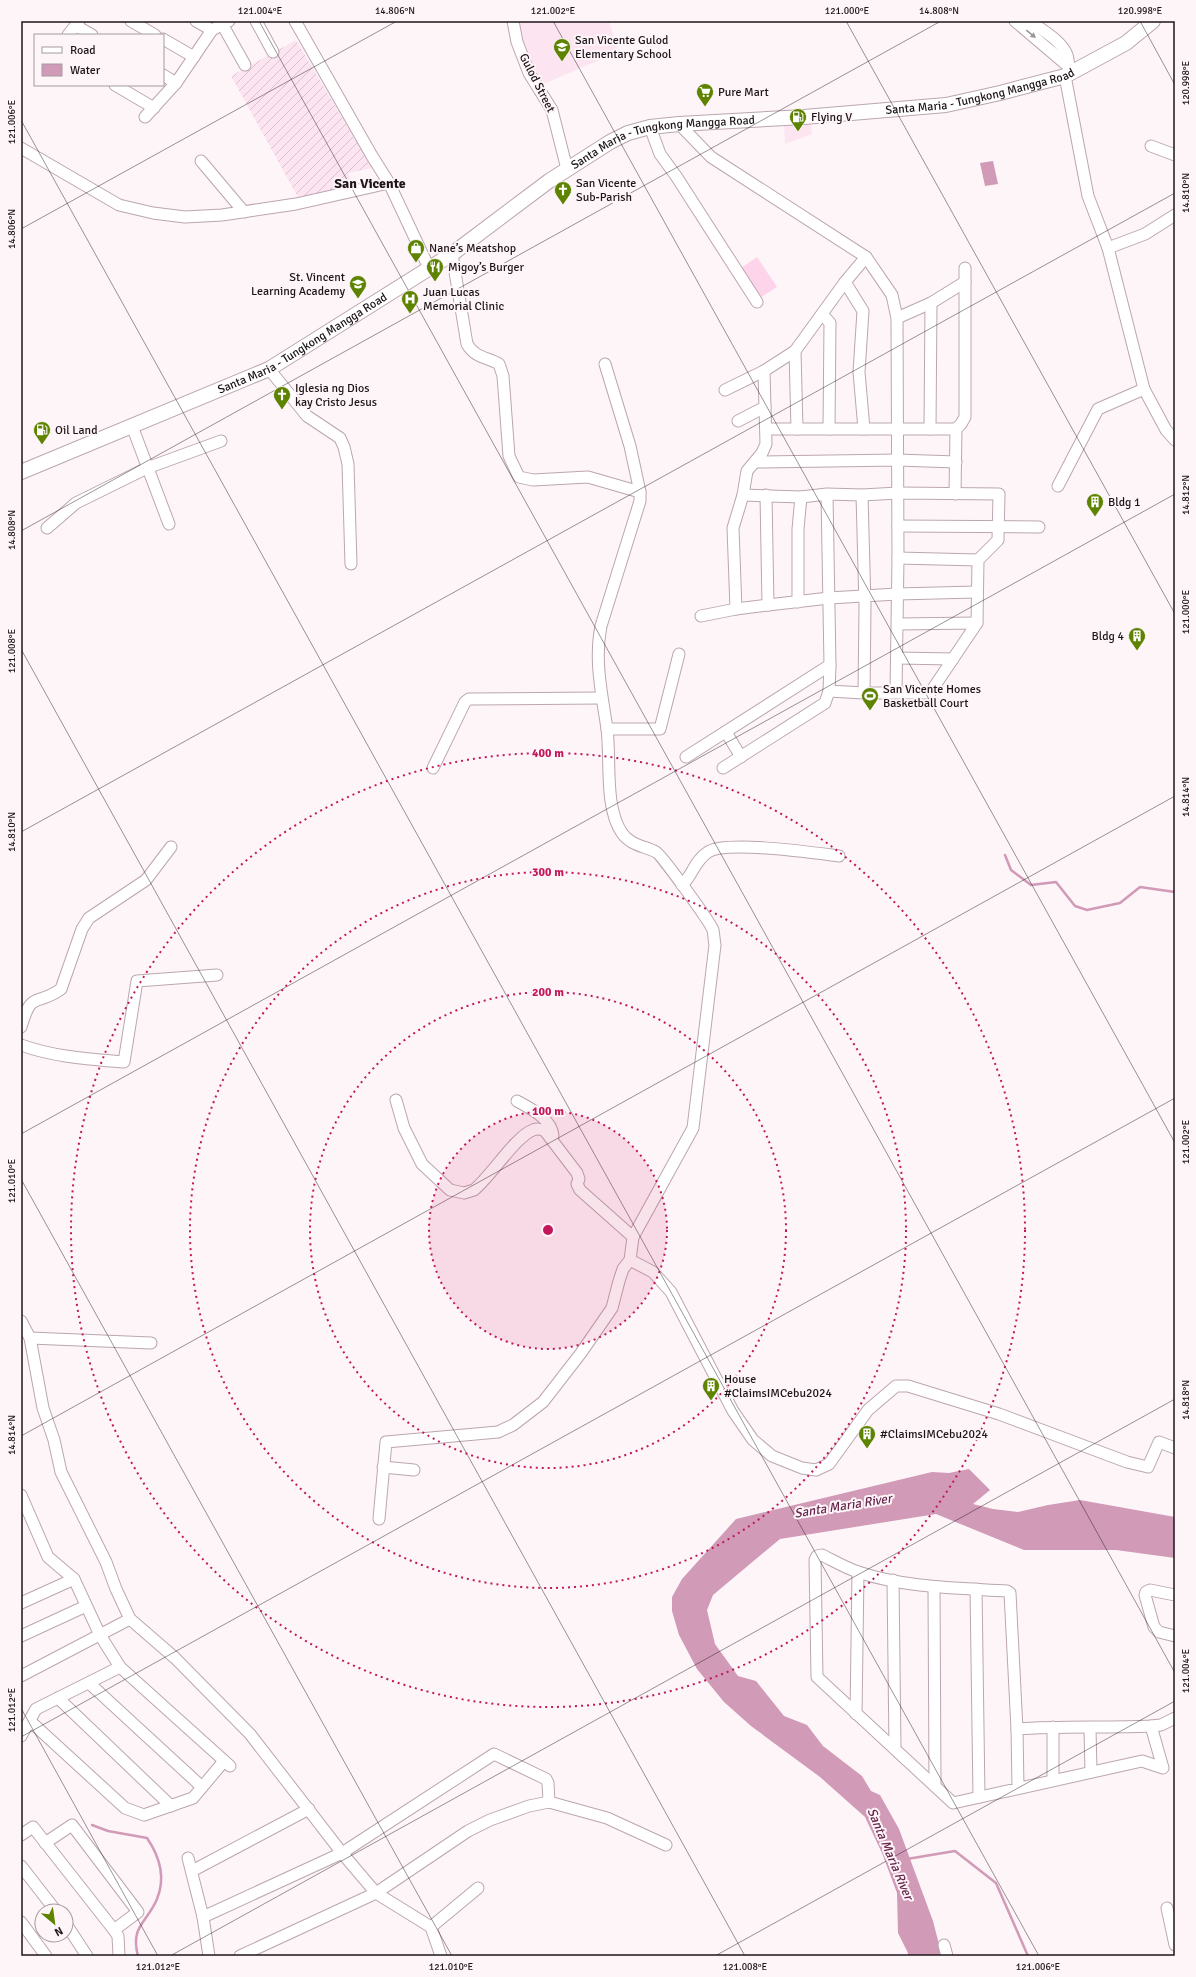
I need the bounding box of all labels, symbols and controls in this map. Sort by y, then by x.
text: 121.004°E [238,5,283,17]
text: 14.806°N [375,5,415,17]
text: 121.002°E [531,5,576,17]
text: 121.000°E [825,5,870,17]
text: 14.808°N [919,5,959,17]
text: 120.998°E [1118,5,1163,17]
one-way arrow [1025,30,1036,39]
place label: San Vicente Gulod Elementary School [575,33,672,62]
legend [34,34,164,86]
school or university icon: San Vicente Gulod Elementary School [552,37,572,62]
text: Road [70,43,96,58]
street label: Gulod Street [516,51,558,115]
text: 120.998°E [1180,60,1192,105]
text: Water [70,63,101,78]
street label: Santa Maria - Tungkong Mangga Road [885,65,1077,118]
supermarket icon: Pure Mart [695,82,715,107]
place label: Pure Mart [718,85,769,100]
text: 121.006°E [6,99,18,144]
fuel station icon: Flying V [788,107,808,132]
place label: Flying V [811,110,852,125]
street label: Santa Maria - Tungkong Mangga Road [568,112,755,173]
text: 14.810°N [1180,173,1192,213]
district label: San Vicente [334,175,406,192]
place label: San Vicente Sub-Parish [576,176,636,205]
church icon: San Vicente Sub-Parish [553,180,573,205]
text: 14.806°N [6,209,18,249]
shop icon: Nane’s Meatshop [406,238,426,263]
place label: Nane’s Meatshop [429,241,516,256]
restaurant icon: Migoy’s Burger [425,257,445,282]
place label: Migoy’s Burger [448,260,525,275]
place label: St. Vincent Learning Academy [251,270,345,299]
school or university icon: St. Vincent Learning Academy [348,274,368,299]
place label: Juan Lucas Memorial Clinic [423,285,504,314]
street label: Santa Maria - Tungkong Mangga Road [215,289,390,397]
hospital icon: Juan Lucas Memorial Clinic [400,289,420,314]
place label: Iglesia ng Dios kay Cristo Jesus [295,381,377,410]
church icon: Iglesia ng Dios kay Cristo Jesus [272,385,292,410]
fuel station icon: Oil Land [32,420,52,445]
place label: Oil Land [55,423,98,438]
text: 14.812°N [1180,475,1192,515]
building icon: Bldg 1 [1085,492,1105,517]
place label: Bldg 1 [1108,495,1141,510]
text: 14.808°N [6,510,18,550]
text: 121.000°E [1180,589,1192,634]
building icon: Bldg 4 [1127,626,1147,651]
text: 121.008°E [6,628,18,673]
place label: Bldg 4 [1091,629,1125,644]
place label: San Vicente Homes Basketball Court [883,682,981,711]
sports icon: San Vicente Homes Basketball Court [860,686,880,711]
text: 400 m [532,746,564,761]
text: 14.814°N [1180,777,1192,817]
text: 14.810°N [6,812,18,852]
text: 300 m [532,865,564,880]
text: 200 m [532,985,564,1000]
text: 100 m [532,1104,564,1119]
text: 121.002°E [1180,1119,1192,1164]
text: 121.010°E [6,1158,18,1203]
centre of rings [541,1223,555,1237]
place label: House #ClaimsIMCebu2024 [724,1372,832,1401]
building icon: House #ClaimsIMCebu2024 [701,1376,721,1401]
text: 14.818°N [1180,1380,1192,1420]
text: 14.814°N [6,1415,18,1455]
building icon: #ClaimsIMCebu2024 [857,1424,877,1449]
place label: #ClaimsIMCebu2024 [880,1427,988,1442]
water label: Santa Maria River [793,1490,895,1522]
text: 121.004°E [1180,1648,1192,1693]
text: 121.012°E [6,1687,18,1732]
water label: Santa Maria River [863,1806,917,1904]
north arrow [34,1903,74,1943]
text: N [52,1924,65,1939]
text: 121.012°E [136,1961,181,1973]
text: 121.010°E [429,1961,474,1973]
text: 121.008°E [723,1961,768,1973]
text: 121.006°E [1016,1961,1061,1973]

